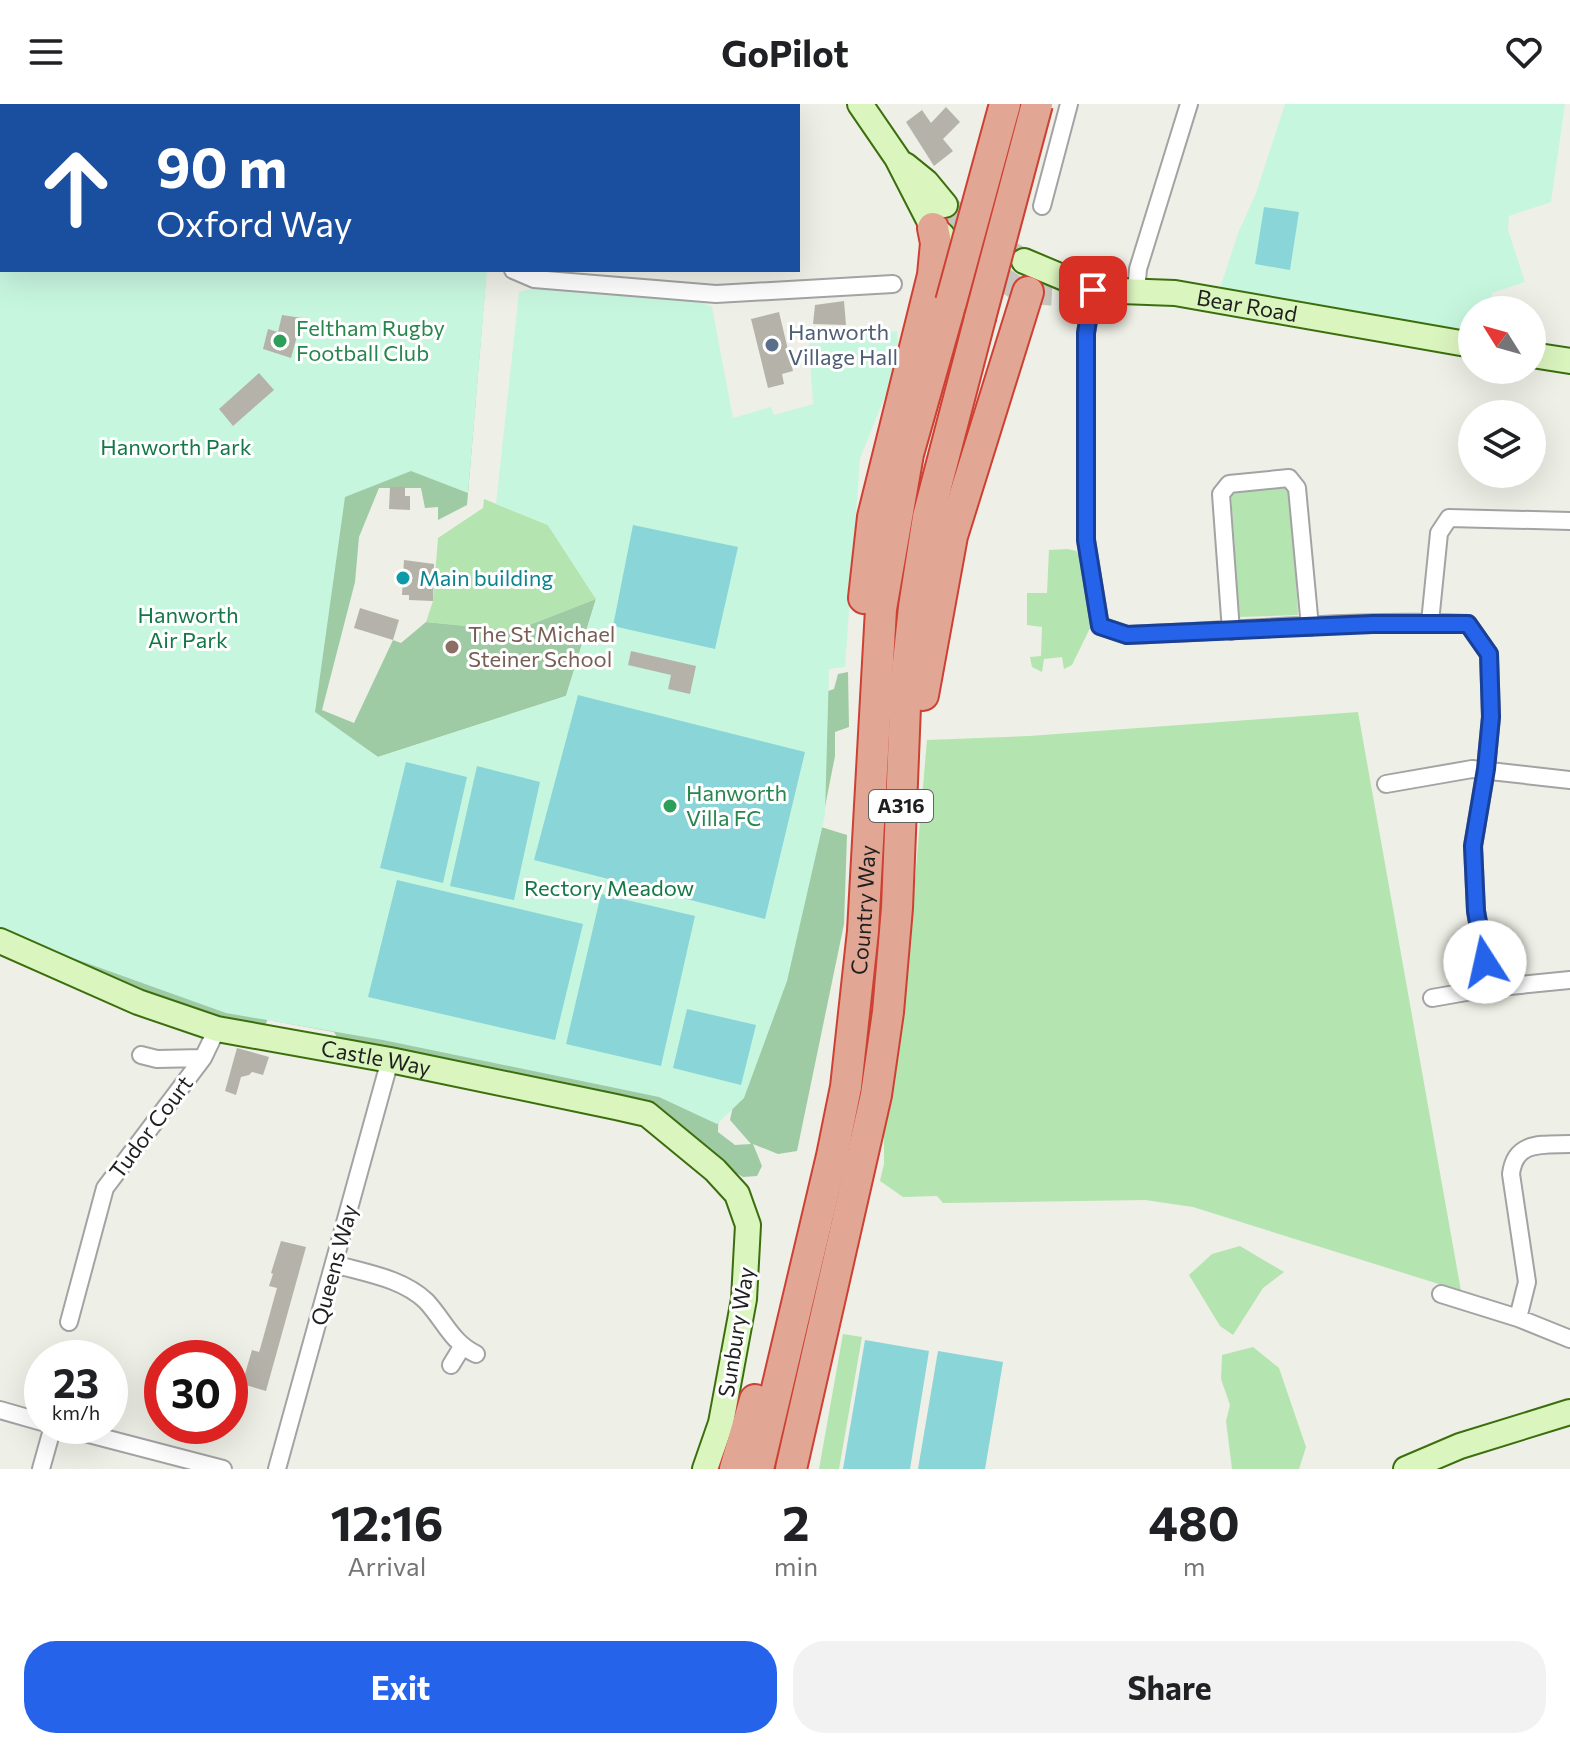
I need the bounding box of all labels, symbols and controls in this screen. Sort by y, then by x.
icon: menu [24,30,68,74]
text: GoPilot [721,30,849,74]
icon: heart [1502,30,1546,74]
text: 90 m [156,131,287,200]
icon: ahead [24,136,128,240]
text: Oxford Way [156,200,352,244]
pin [1059,256,1127,324]
icon: arrive [1071,268,1115,312]
street label: Bear Road [1195,283,1300,327]
north arrow [1458,296,1546,384]
map controls [1458,296,1546,488]
place label: Feltham Rugby Football Club [296,314,445,366]
place label: Hanworth Village Hall [788,318,898,370]
marker: Feltham Rugby Football Club [271,332,289,350]
marker: Hanworth Village Hall [763,336,781,354]
button: layers [1458,400,1546,488]
park label: Hanworth Park [100,433,252,460]
place label: Main building [419,564,553,591]
marker: Main building [394,569,412,587]
park label: Hanworth Air Park [137,601,239,653]
place label: The St Michael Steiner School [468,620,615,672]
marker: The St Michael Steiner School [443,638,461,656]
place label: Hanworth Villa FC [686,779,787,831]
road number: A316 [869,790,933,822]
marker: Hanworth Villa FC [661,797,679,815]
street label: Country Way [844,844,881,976]
park label: Rectory Meadow [524,874,694,901]
position arrow [1443,920,1527,1004]
street label: Castle Way [319,1034,433,1081]
street label: Tudor Court [103,1070,198,1183]
street label: Queens Way [304,1201,363,1328]
street label: Sunbury Way [712,1265,759,1399]
speed limit sign: 30 [144,1340,248,1444]
text: 23 [53,1357,99,1406]
text: km/h [52,1400,100,1424]
text: 12:16 [330,1492,443,1551]
text: 2 [782,1492,810,1551]
text: 480 [1149,1492,1240,1551]
text: Arrival [348,1550,426,1581]
text: min [774,1550,818,1581]
text: m [1183,1550,1205,1581]
button: Exit [24,1641,777,1733]
button: Share [793,1641,1546,1733]

